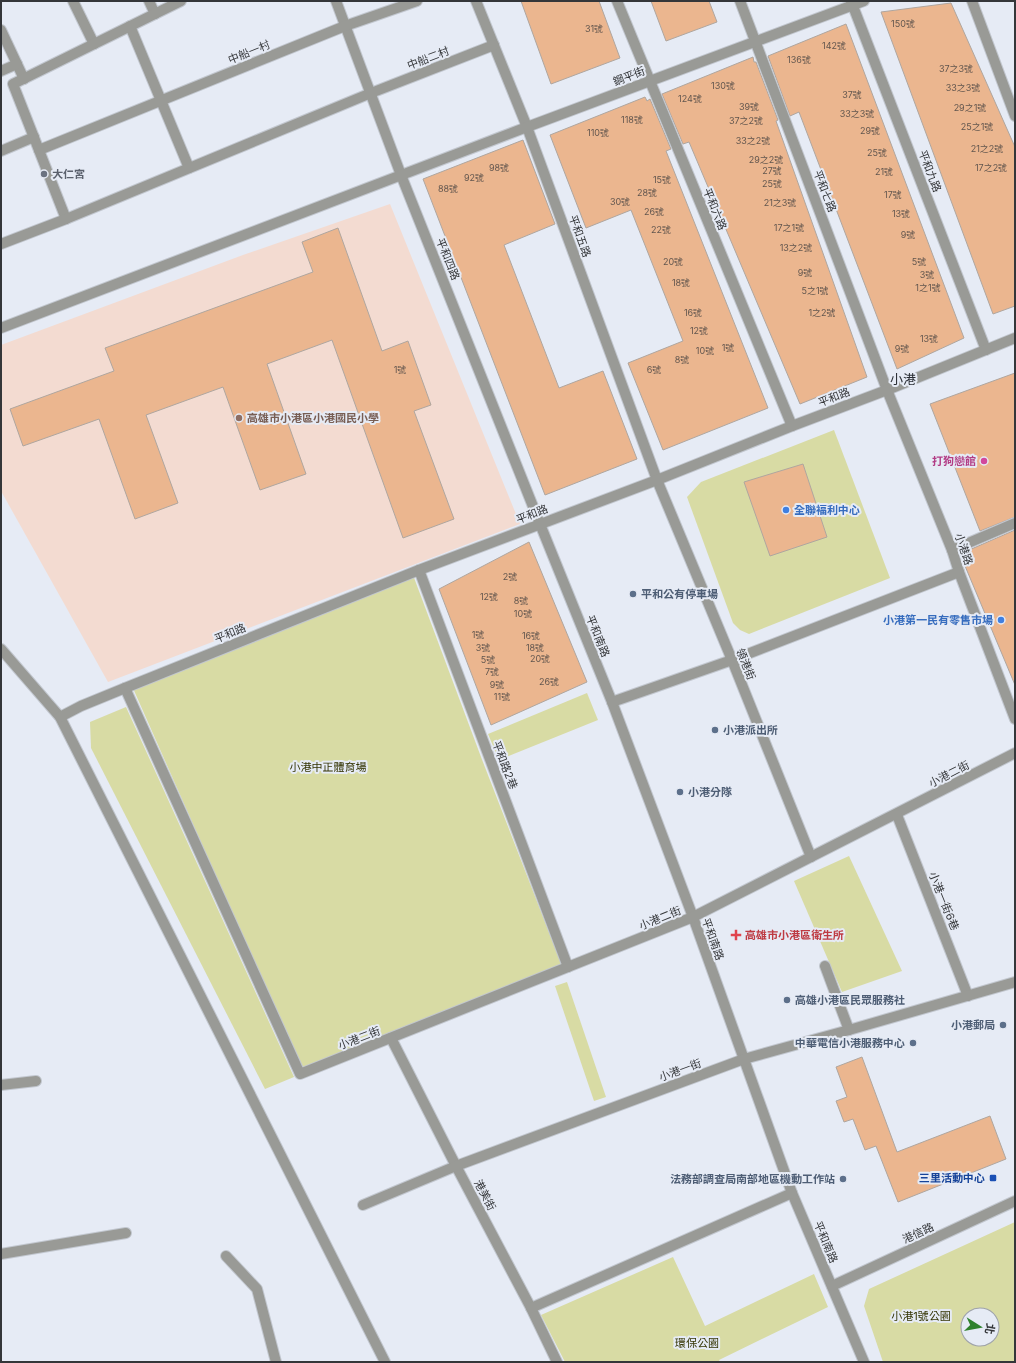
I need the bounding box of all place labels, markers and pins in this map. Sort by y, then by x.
place label: 大仁宮 [52,167,85,181]
marker: 大仁宮 [39,169,49,179]
place label: 高雄市小港區小港國民小學 [247,411,379,425]
marker: 高雄市小港區小港國民小學 [234,413,244,423]
place label: 打狗戀館 [932,454,976,468]
marker: 打狗戀館 [979,456,989,466]
place label: 全聯褔利中心 [794,503,860,517]
marker: 全聯褔利中心 [781,505,791,515]
place label: 平和公有停車場 [641,587,718,601]
marker: 平和公有停車場 [628,589,638,599]
place label: 小港第一民有零售市場 [883,613,993,627]
marker: 小港第一民有零售市場 [996,615,1006,625]
place label: 小港派出所 [723,723,778,737]
marker: 小港派出所 [710,725,720,735]
place label: 小港分隊 [688,785,732,799]
marker: 小港分隊 [675,787,685,797]
place label: 高雄市小港區衛生所 [745,928,844,942]
marker: 高雄市小港區衛生所 [730,929,742,941]
place label: 高雄小港區民眾服務社 [795,993,905,1007]
marker: 高雄小港區民眾服務社 [782,995,792,1005]
place label: 小港郵局 [951,1018,995,1032]
marker: 小港郵局 [998,1020,1008,1030]
place label: 中華電信小港服務中心 [795,1036,905,1050]
marker: 中華電信小港服務中心 [908,1038,918,1048]
place label: 三里活動中心 [919,1171,985,1185]
place label: 法務部調查局南部地區機動工作站 [670,1172,835,1186]
marker: 三里活動中心 [988,1173,998,1183]
marker: 法務部調查局南部地區機動工作站 [838,1174,848,1184]

